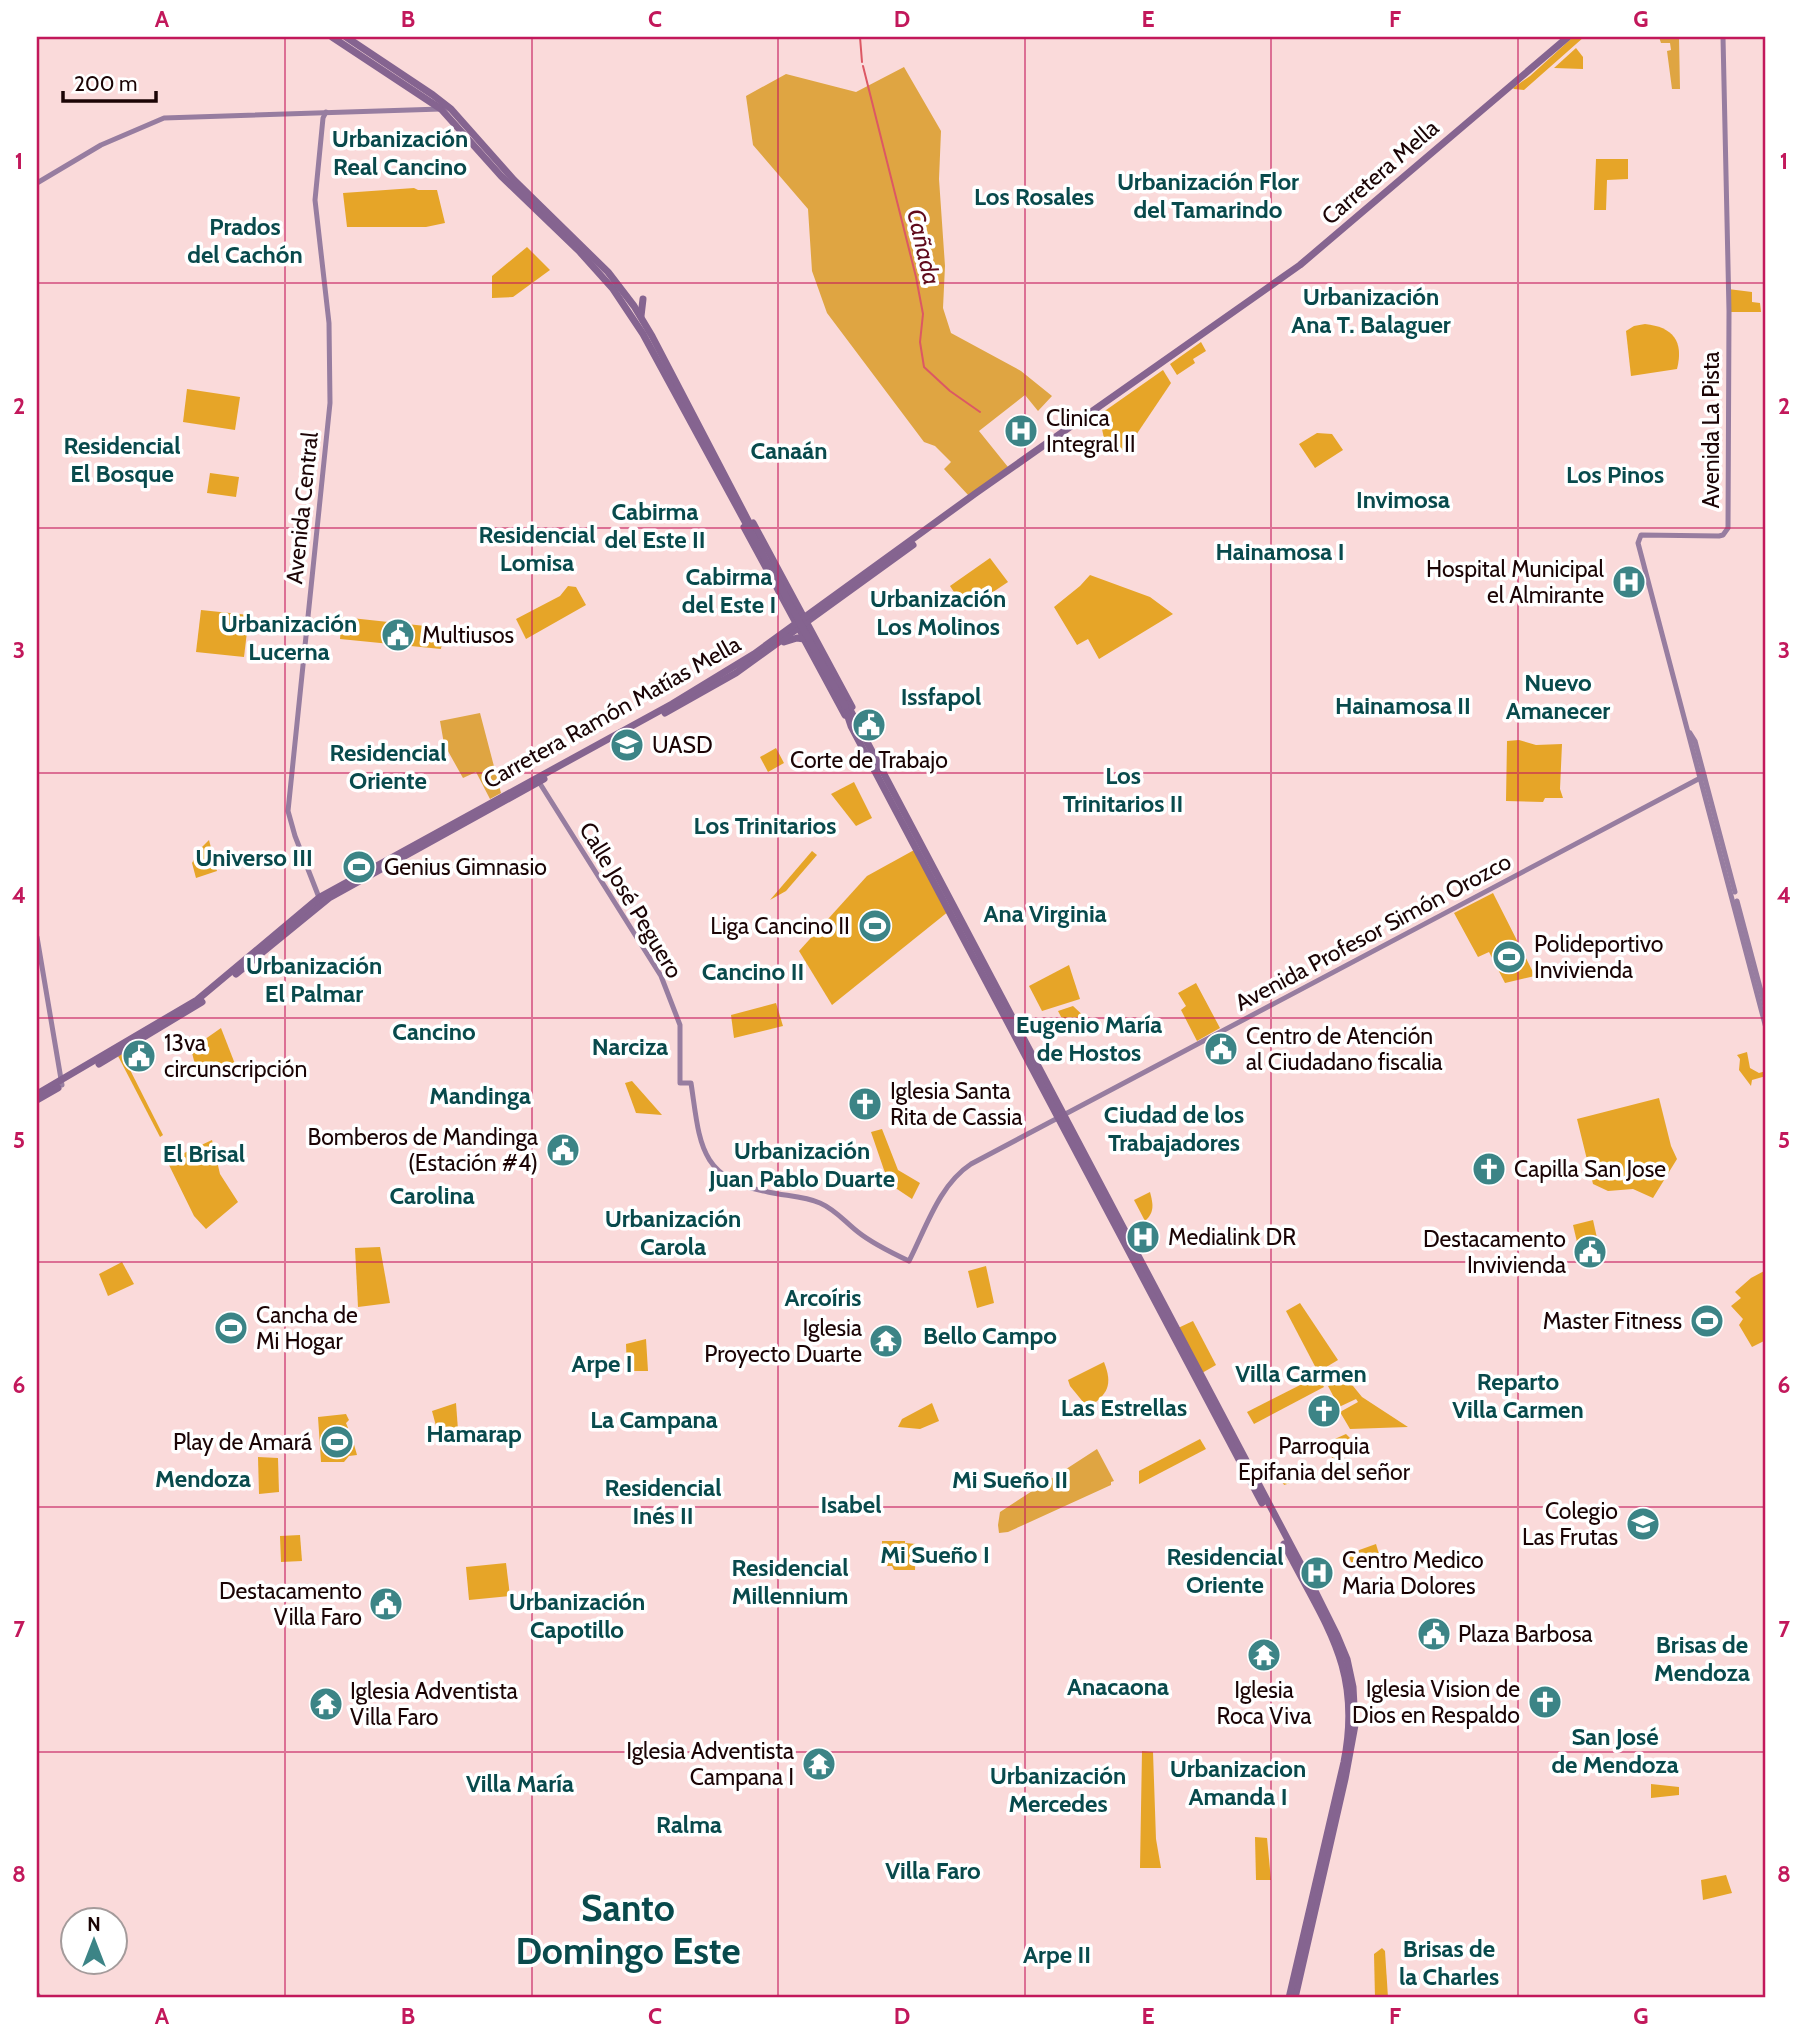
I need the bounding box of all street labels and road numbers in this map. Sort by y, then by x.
street label: Carretera Mella [1316,114,1444,230]
street label: Avenida La Pista [1697,352,1725,508]
street label: Avenida Central [280,430,324,585]
street label: Carretera Ramón Matías Mella [479,630,745,794]
street label: Calle José Peguero [573,817,689,983]
street label: Avenida Profesor Simón Orozco [1230,847,1516,1017]

